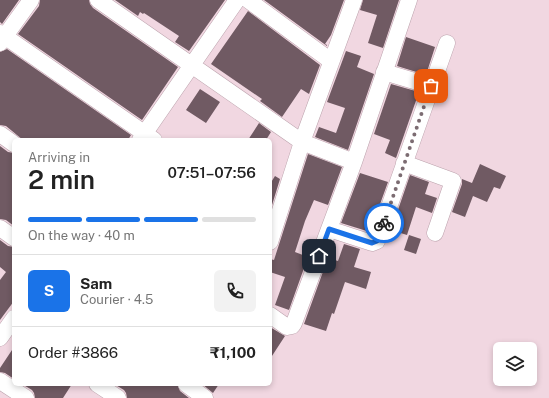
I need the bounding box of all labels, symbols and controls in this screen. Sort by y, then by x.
pin [414,69,448,103]
icon: bag [420,75,442,97]
text: Arriving in [28,150,90,165]
text: 2 min [28,164,95,195]
text: 07:51–07:56 [167,164,256,181]
courier [364,203,404,243]
icon: bike [373,212,395,234]
text: On the way · 40 m [28,228,135,243]
pin [302,239,336,273]
icon: home [308,245,330,267]
button: phone [214,270,256,312]
text: Sam [80,275,112,292]
text: S [44,282,54,299]
text: Courier · 4.5 [80,292,153,307]
map controls [493,342,537,386]
button: layers [493,342,537,386]
text: Order #3866 [28,344,118,361]
text: ₹1,100 [210,344,256,361]

